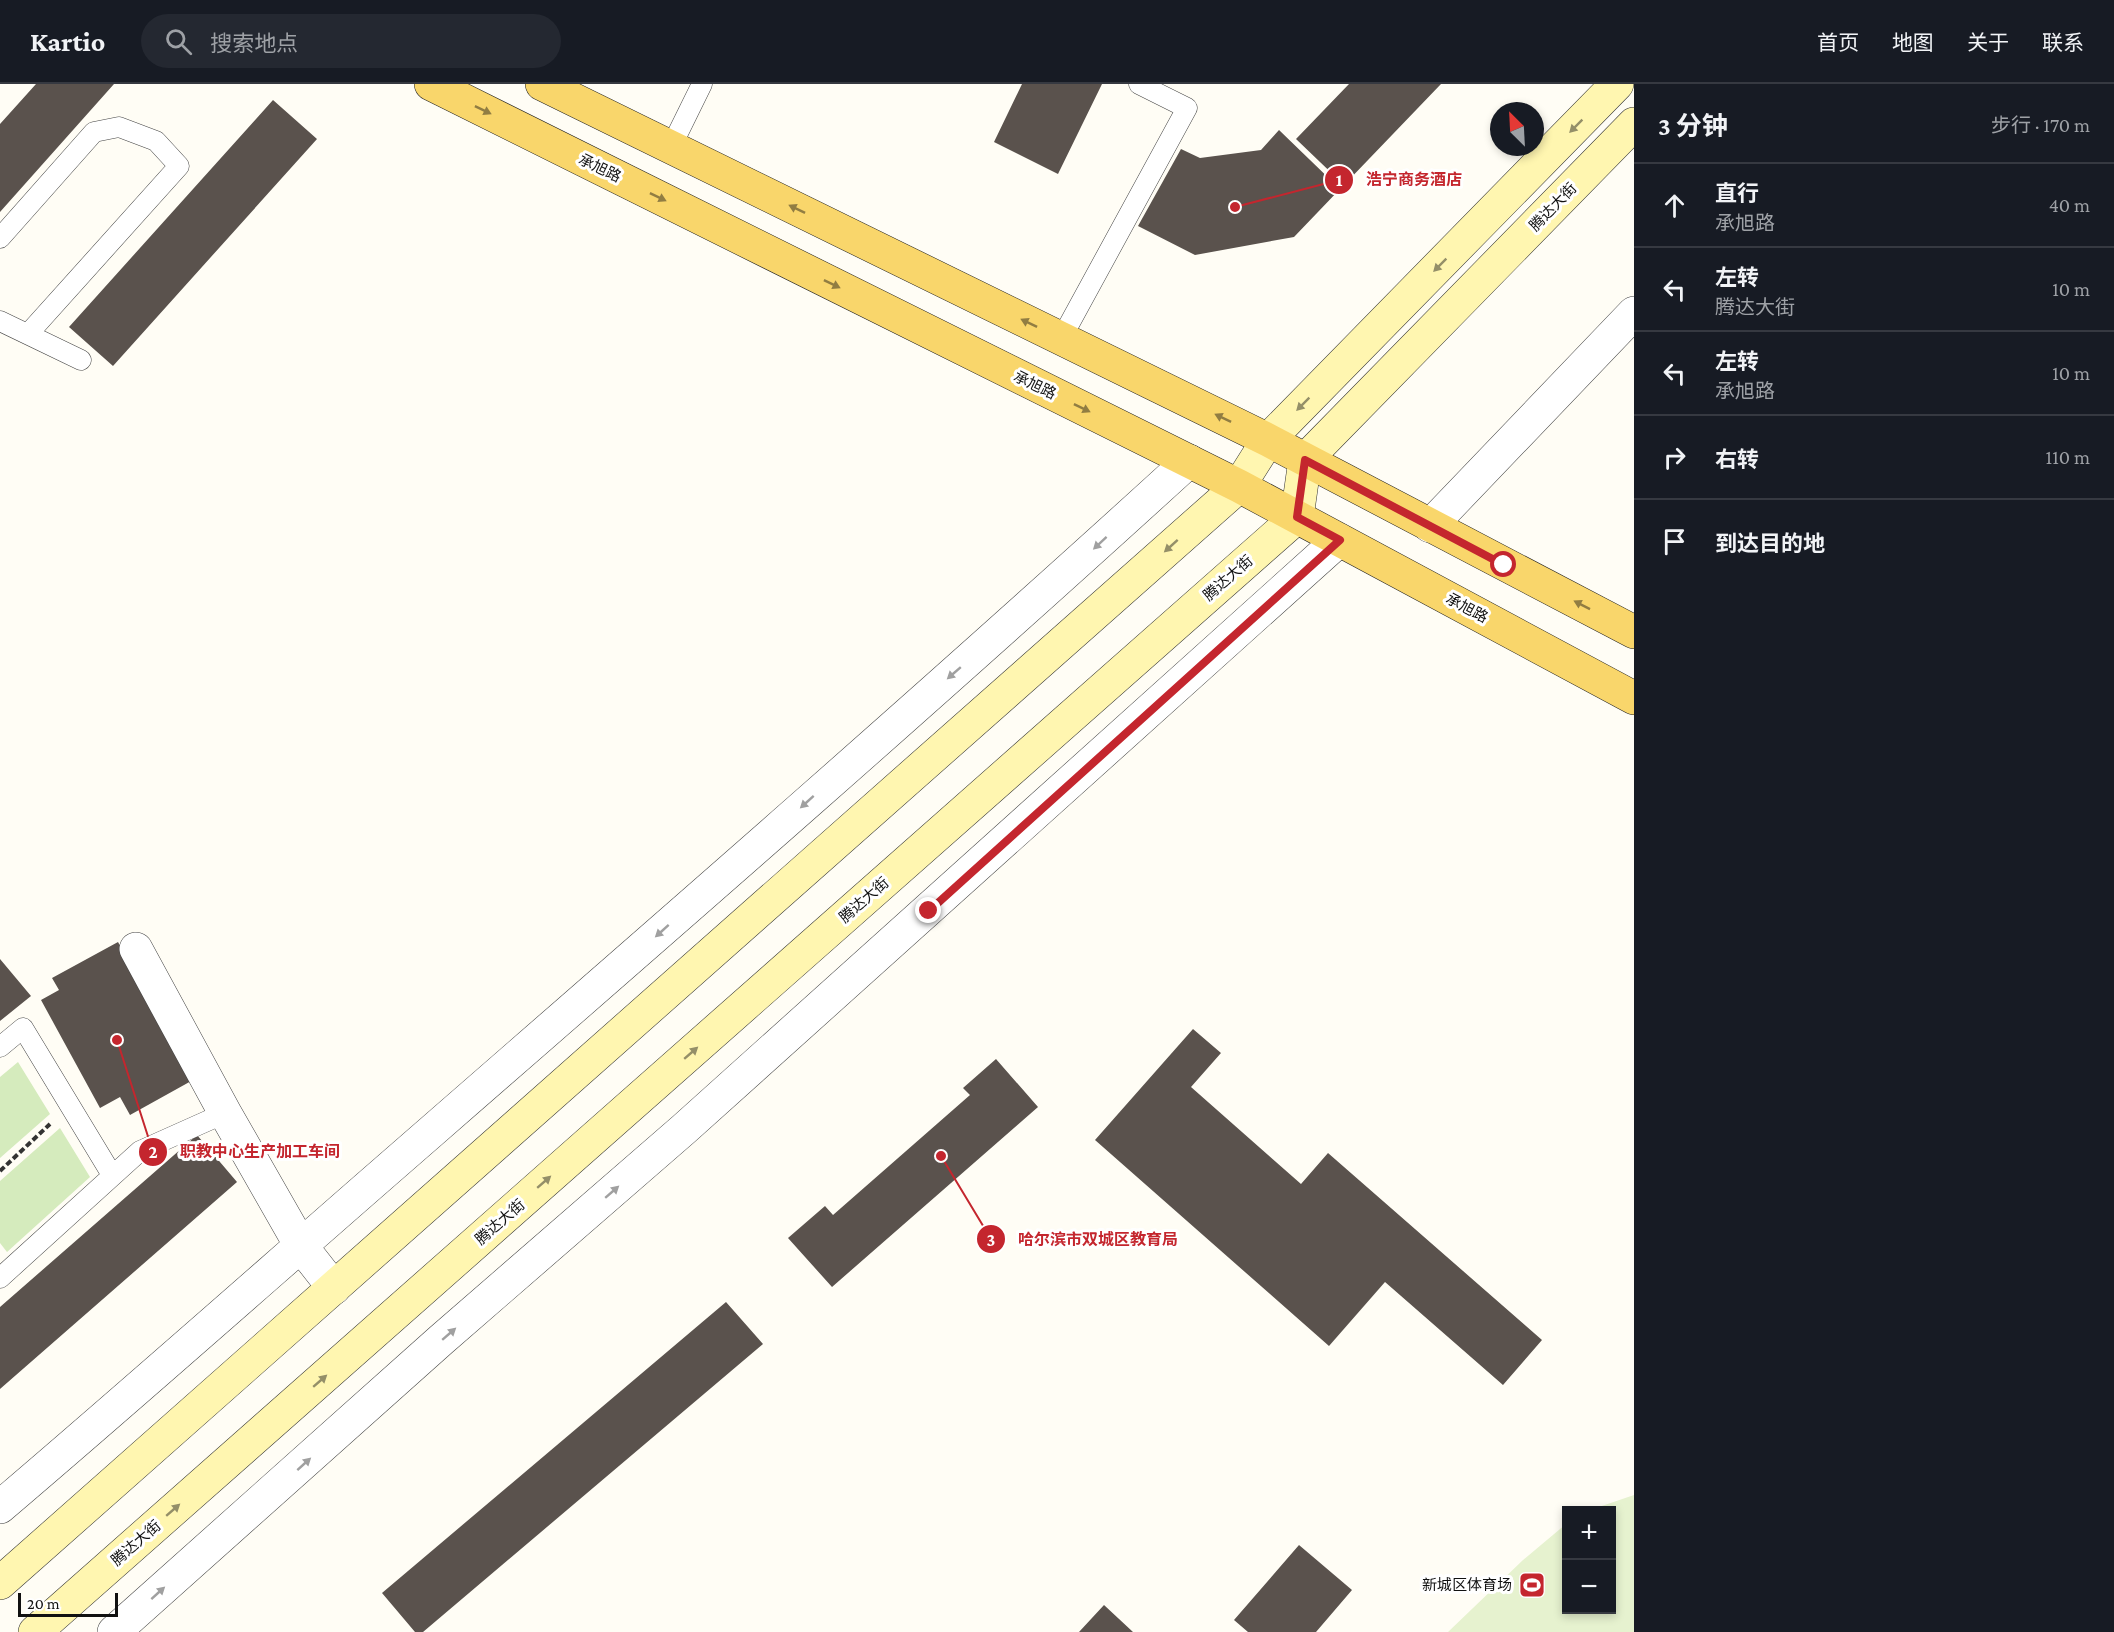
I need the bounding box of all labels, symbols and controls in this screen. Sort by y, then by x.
search box [141,14,561,68]
icon: search [162,25,195,58]
text: Kartio [30,26,105,57]
text: 搜索地点 [210,31,298,56]
text: 首页 [1817,31,1859,55]
text: 地图 [1892,31,1934,55]
text: 关于 [1967,31,2009,55]
text: 联系 [2042,31,2084,55]
north arrow [1490,102,1544,156]
one-way arrow [475,105,492,115]
text: 3 分钟 [1658,112,1728,141]
text: 步行 · 170 m [1991,114,2090,136]
one-way arrow [1570,118,1584,132]
street label: 承旭路 [576,151,624,185]
callout: 浩宁商务酒店 [1324,163,1474,197]
text: 1 [1336,170,1343,190]
text: 浩宁商务酒店 [1366,170,1462,188]
street label: 腾达大街 [1526,180,1580,234]
text: 直行 [1715,181,1759,206]
icon: ahead [1658,189,1691,222]
one-way arrow [649,192,666,202]
text: 40 m [2049,194,2090,216]
one-way arrow [789,205,806,214]
text: 承旭路 [1715,212,1775,234]
one-way arrow [1433,257,1447,271]
text: 左转 [1715,265,1759,290]
icon: left [1658,273,1691,306]
text: 10 m [2052,278,2090,300]
one-way arrow [824,279,841,288]
text: 腾达大街 [1715,296,1795,318]
one-way arrow [1020,318,1037,328]
text: 左转 [1715,349,1759,374]
icon: left [1658,357,1691,390]
text: 10 m [2052,362,2090,384]
street label: 承旭路 [1011,368,1059,402]
text: 承旭路 [1715,380,1775,402]
one-way arrow [1296,396,1310,411]
one-way arrow [1074,403,1091,413]
one-way arrow [1214,413,1231,422]
icon: right [1658,441,1691,474]
text: 110 m [2046,446,2090,468]
text: 右转 [1715,447,1759,472]
icon: arrive [1658,525,1691,558]
text: 到达目的地 [1715,531,1825,556]
one-way arrow [1093,536,1107,550]
one-way arrow [1164,539,1179,553]
route start [1490,551,1516,577]
street label: 腾达大街 [1200,552,1256,604]
street label: 承旭路 [1443,590,1491,626]
one-way arrow [1573,600,1590,610]
one-way arrow [946,666,961,680]
one-way arrow [800,795,815,809]
street label: 腾达大街 [836,874,892,926]
route end [915,897,941,923]
one-way arrow [654,924,669,938]
one-way arrow [683,1047,698,1060]
callout: 职教中心生产加工车间 [138,1135,352,1169]
text: 2 [148,1142,158,1162]
text: 职教中心生产加工车间 [180,1143,340,1160]
one-way arrow [537,1175,552,1189]
one-way arrow [604,1186,619,1199]
street label: 腾达大街 [472,1196,528,1248]
callout: 哈尔滨市双城区教育局 [976,1222,1190,1256]
text: 3 [987,1230,995,1250]
text: 哈尔滨市双城区教育局 [1018,1230,1178,1248]
one-way arrow [441,1328,456,1341]
one-way arrow [312,1374,327,1388]
one-way arrow [296,1458,311,1471]
one-way arrow [166,1503,181,1517]
map controls [1562,1506,1616,1614]
button: + [1562,1506,1616,1560]
street label: 腾达大街 [108,1517,164,1569]
button: − [1562,1560,1616,1614]
sports icon: 新城区体育场 [1517,1570,1547,1600]
place label: 新城区体育场 [1422,1577,1512,1593]
one-way arrow [150,1587,165,1600]
scale bar [18,1590,118,1618]
text: 20 m [27,1595,60,1612]

